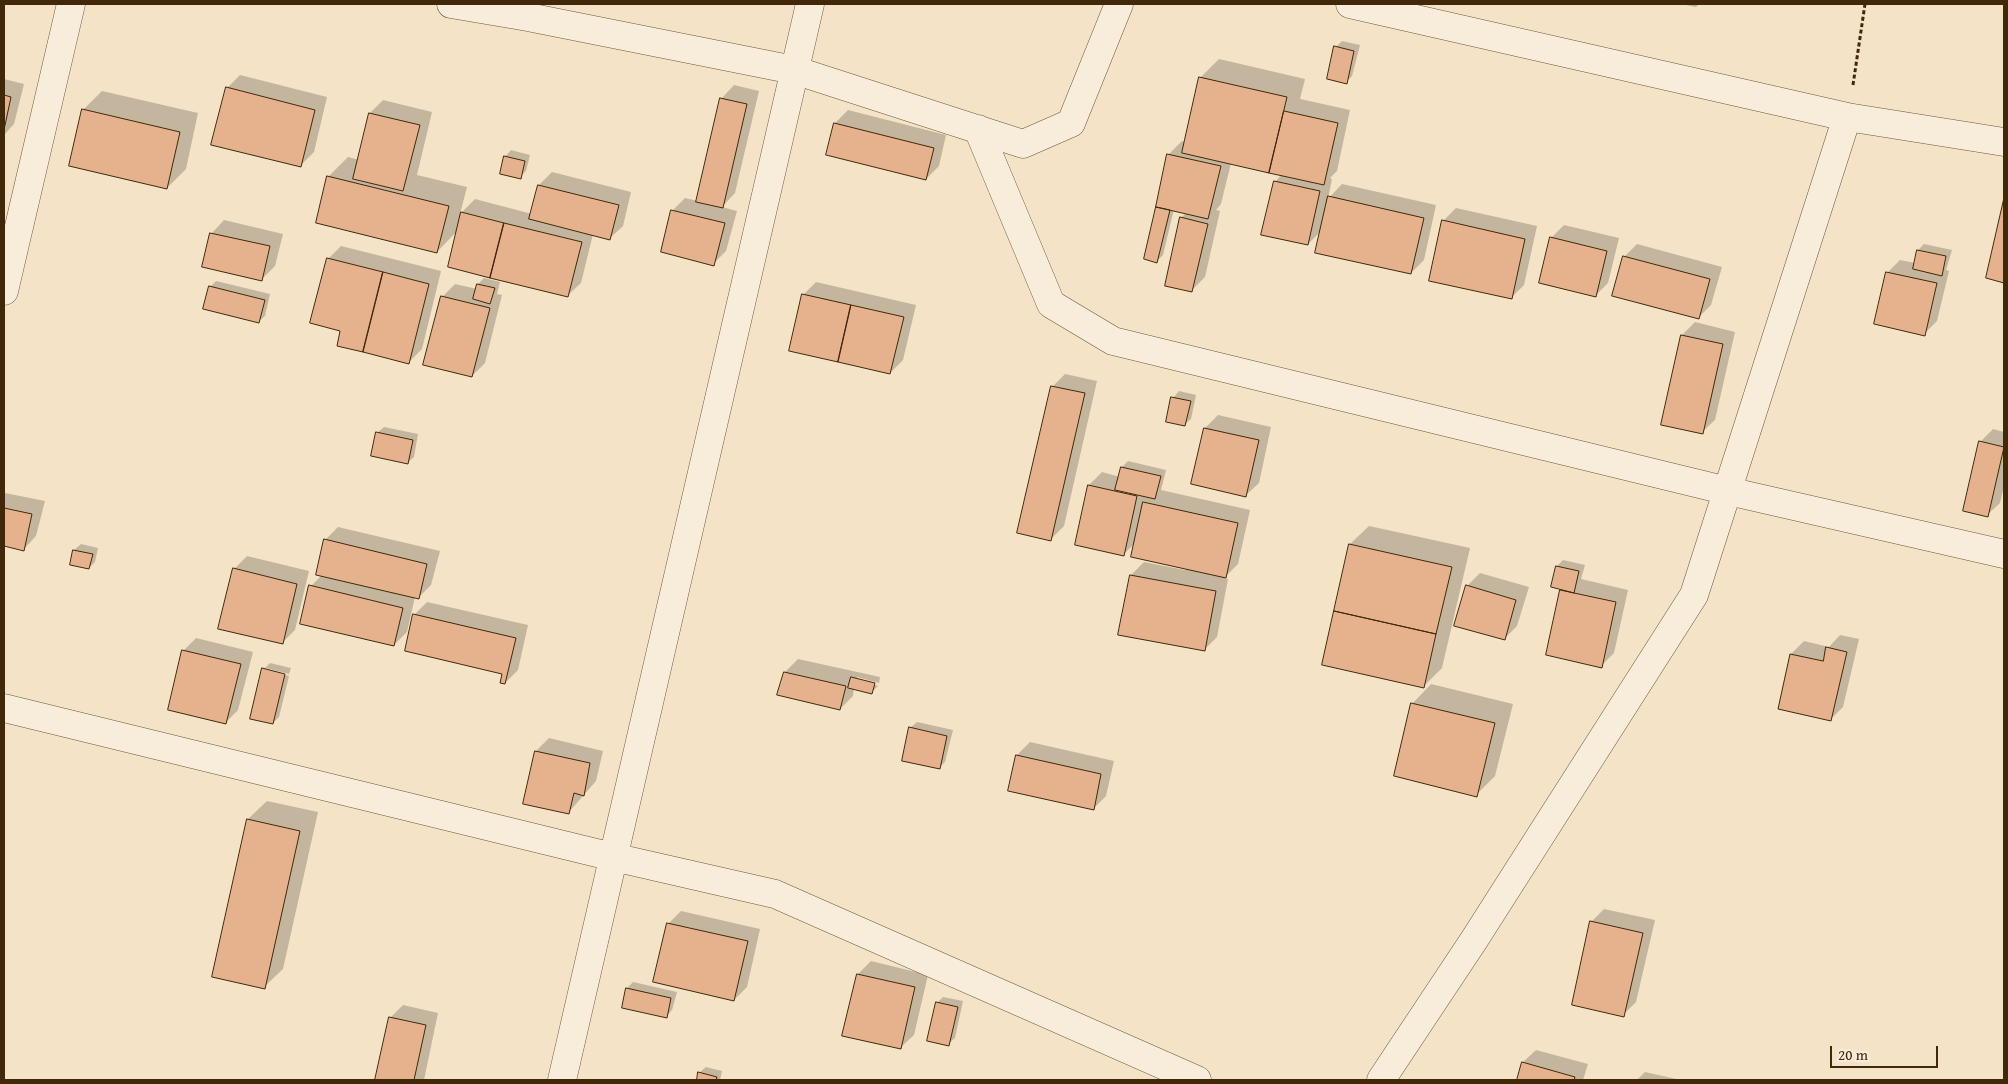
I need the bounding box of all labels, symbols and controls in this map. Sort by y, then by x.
scale bar [1833,1036,1940,1068]
text: 20 m [1838,1044,1868,1065]

